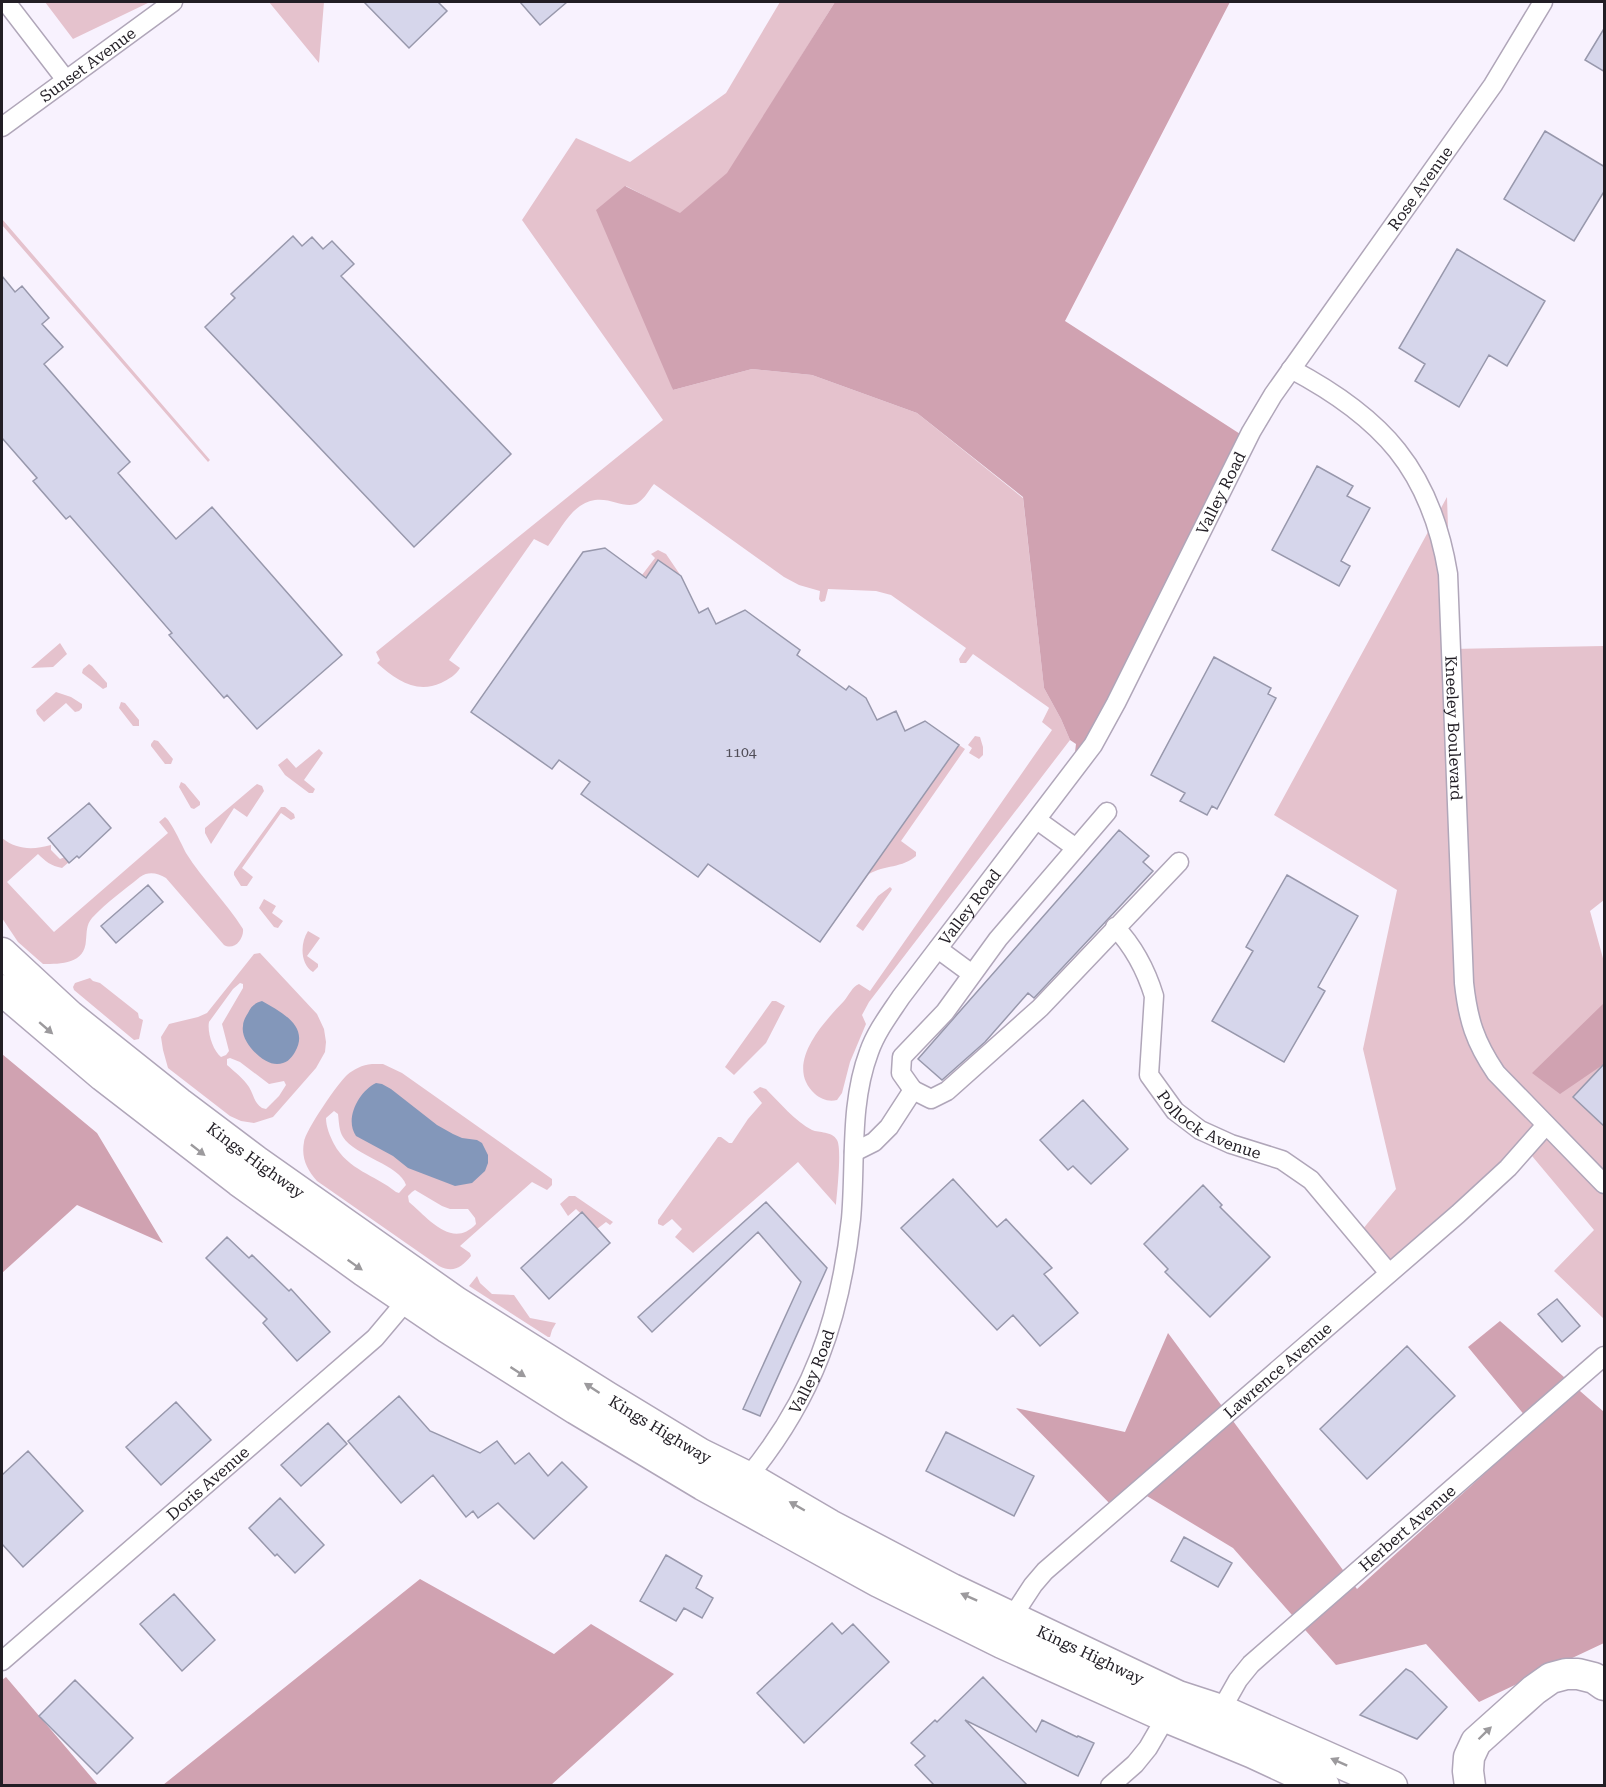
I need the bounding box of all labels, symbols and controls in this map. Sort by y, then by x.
street label: Sunset Avenue [36,23,139,106]
street label: Rose Avenue [1384,142,1456,234]
street label: Valley Road [1192,448,1249,538]
street label: Kneeley Boulevard [1442,655,1466,801]
house number: 1104 [725,744,757,760]
street label: Valley Road [935,865,1005,949]
one-way arrow [38,1021,53,1034]
street label: Pollock Avenue [1154,1086,1264,1162]
street label: Kings Highway [203,1118,309,1202]
one-way arrow [190,1143,206,1156]
one-way arrow [347,1259,363,1271]
street label: Lawrence Avenue [1220,1318,1335,1422]
street label: Valley Road [785,1327,838,1417]
one-way arrow [510,1367,526,1378]
one-way arrow [584,1382,600,1394]
street label: Kings Highway [606,1391,715,1467]
street label: Doris Avenue [162,1442,253,1524]
street label: Herbert Avenue [1355,1481,1459,1575]
one-way arrow [789,1500,805,1511]
one-way arrow [960,1592,978,1602]
street label: Kings Highway [1034,1621,1148,1688]
one-way arrow [1478,1726,1493,1740]
one-way arrow [1329,1757,1347,1767]

